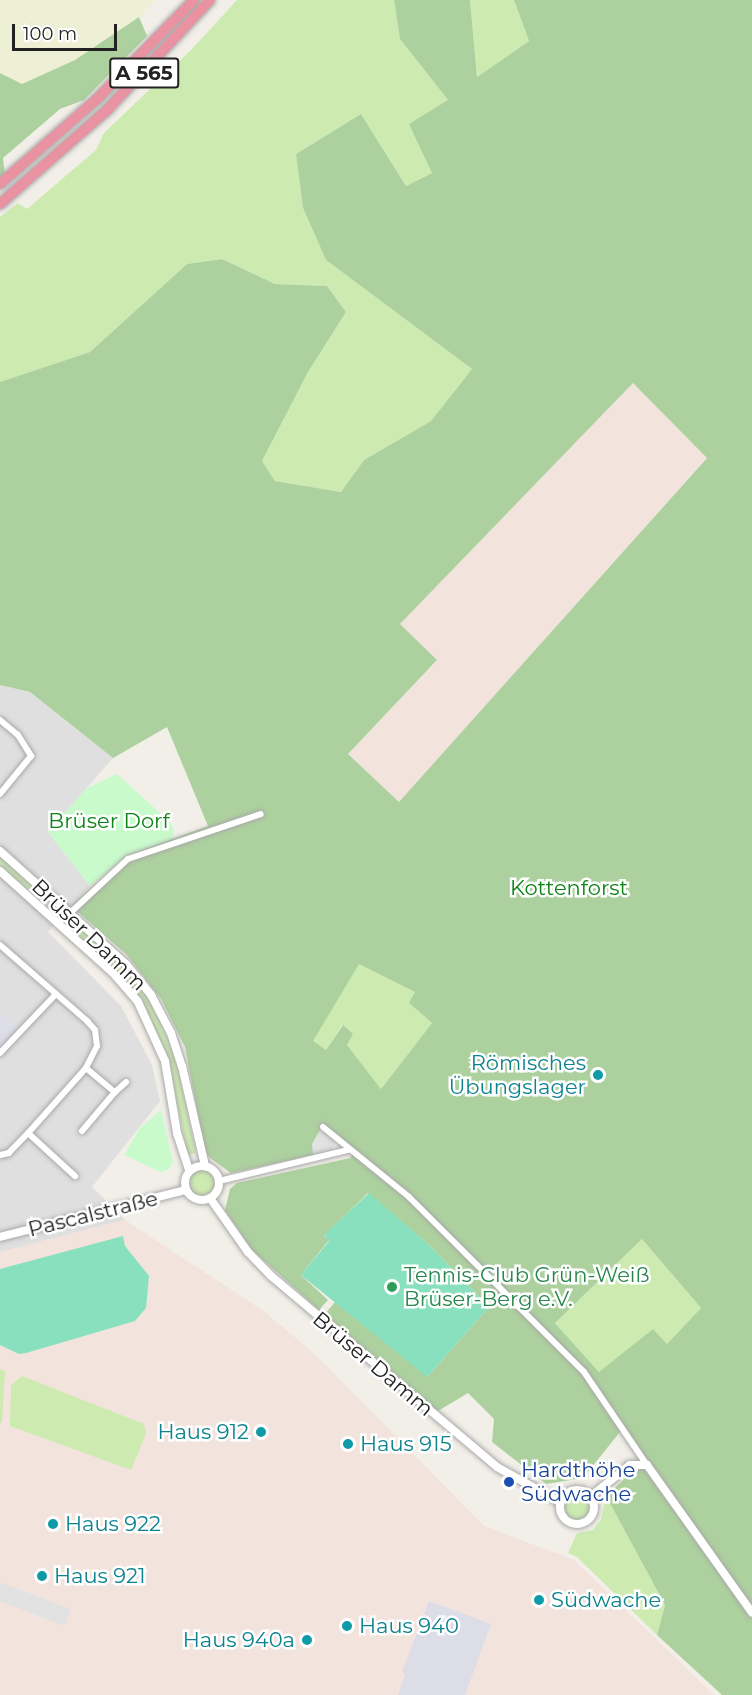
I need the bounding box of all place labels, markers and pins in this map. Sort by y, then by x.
place label: Römisches Übungslager [449,1050,586,1100]
marker: Römisches Übungslager [591,1068,605,1082]
place label: Tennis-Club Grün-Weiß Brüser-Berg e.V. [404,1262,649,1312]
marker: Tennis-Club Grün-Weiß Brüser-Berg e.V. [385,1280,399,1294]
place label: Haus 912 [157,1419,249,1445]
marker: Haus 912 [254,1425,268,1439]
place label: Haus 915 [360,1431,452,1457]
marker: Haus 915 [341,1437,355,1451]
place label: Hardthöhe Südwache [521,1457,635,1507]
marker: Hardthöhe Südwache [502,1475,516,1489]
place label: Haus 922 [65,1511,161,1537]
marker: Haus 922 [46,1517,60,1531]
place label: Haus 921 [54,1563,146,1589]
marker: Haus 921 [35,1569,49,1583]
place label: Südwache [551,1587,661,1613]
marker: Südwache [532,1593,546,1607]
place label: Haus 940 [359,1613,459,1639]
marker: Haus 940 [340,1619,354,1633]
place label: Haus 940a [183,1627,295,1653]
marker: Haus 940a [300,1633,314,1647]

